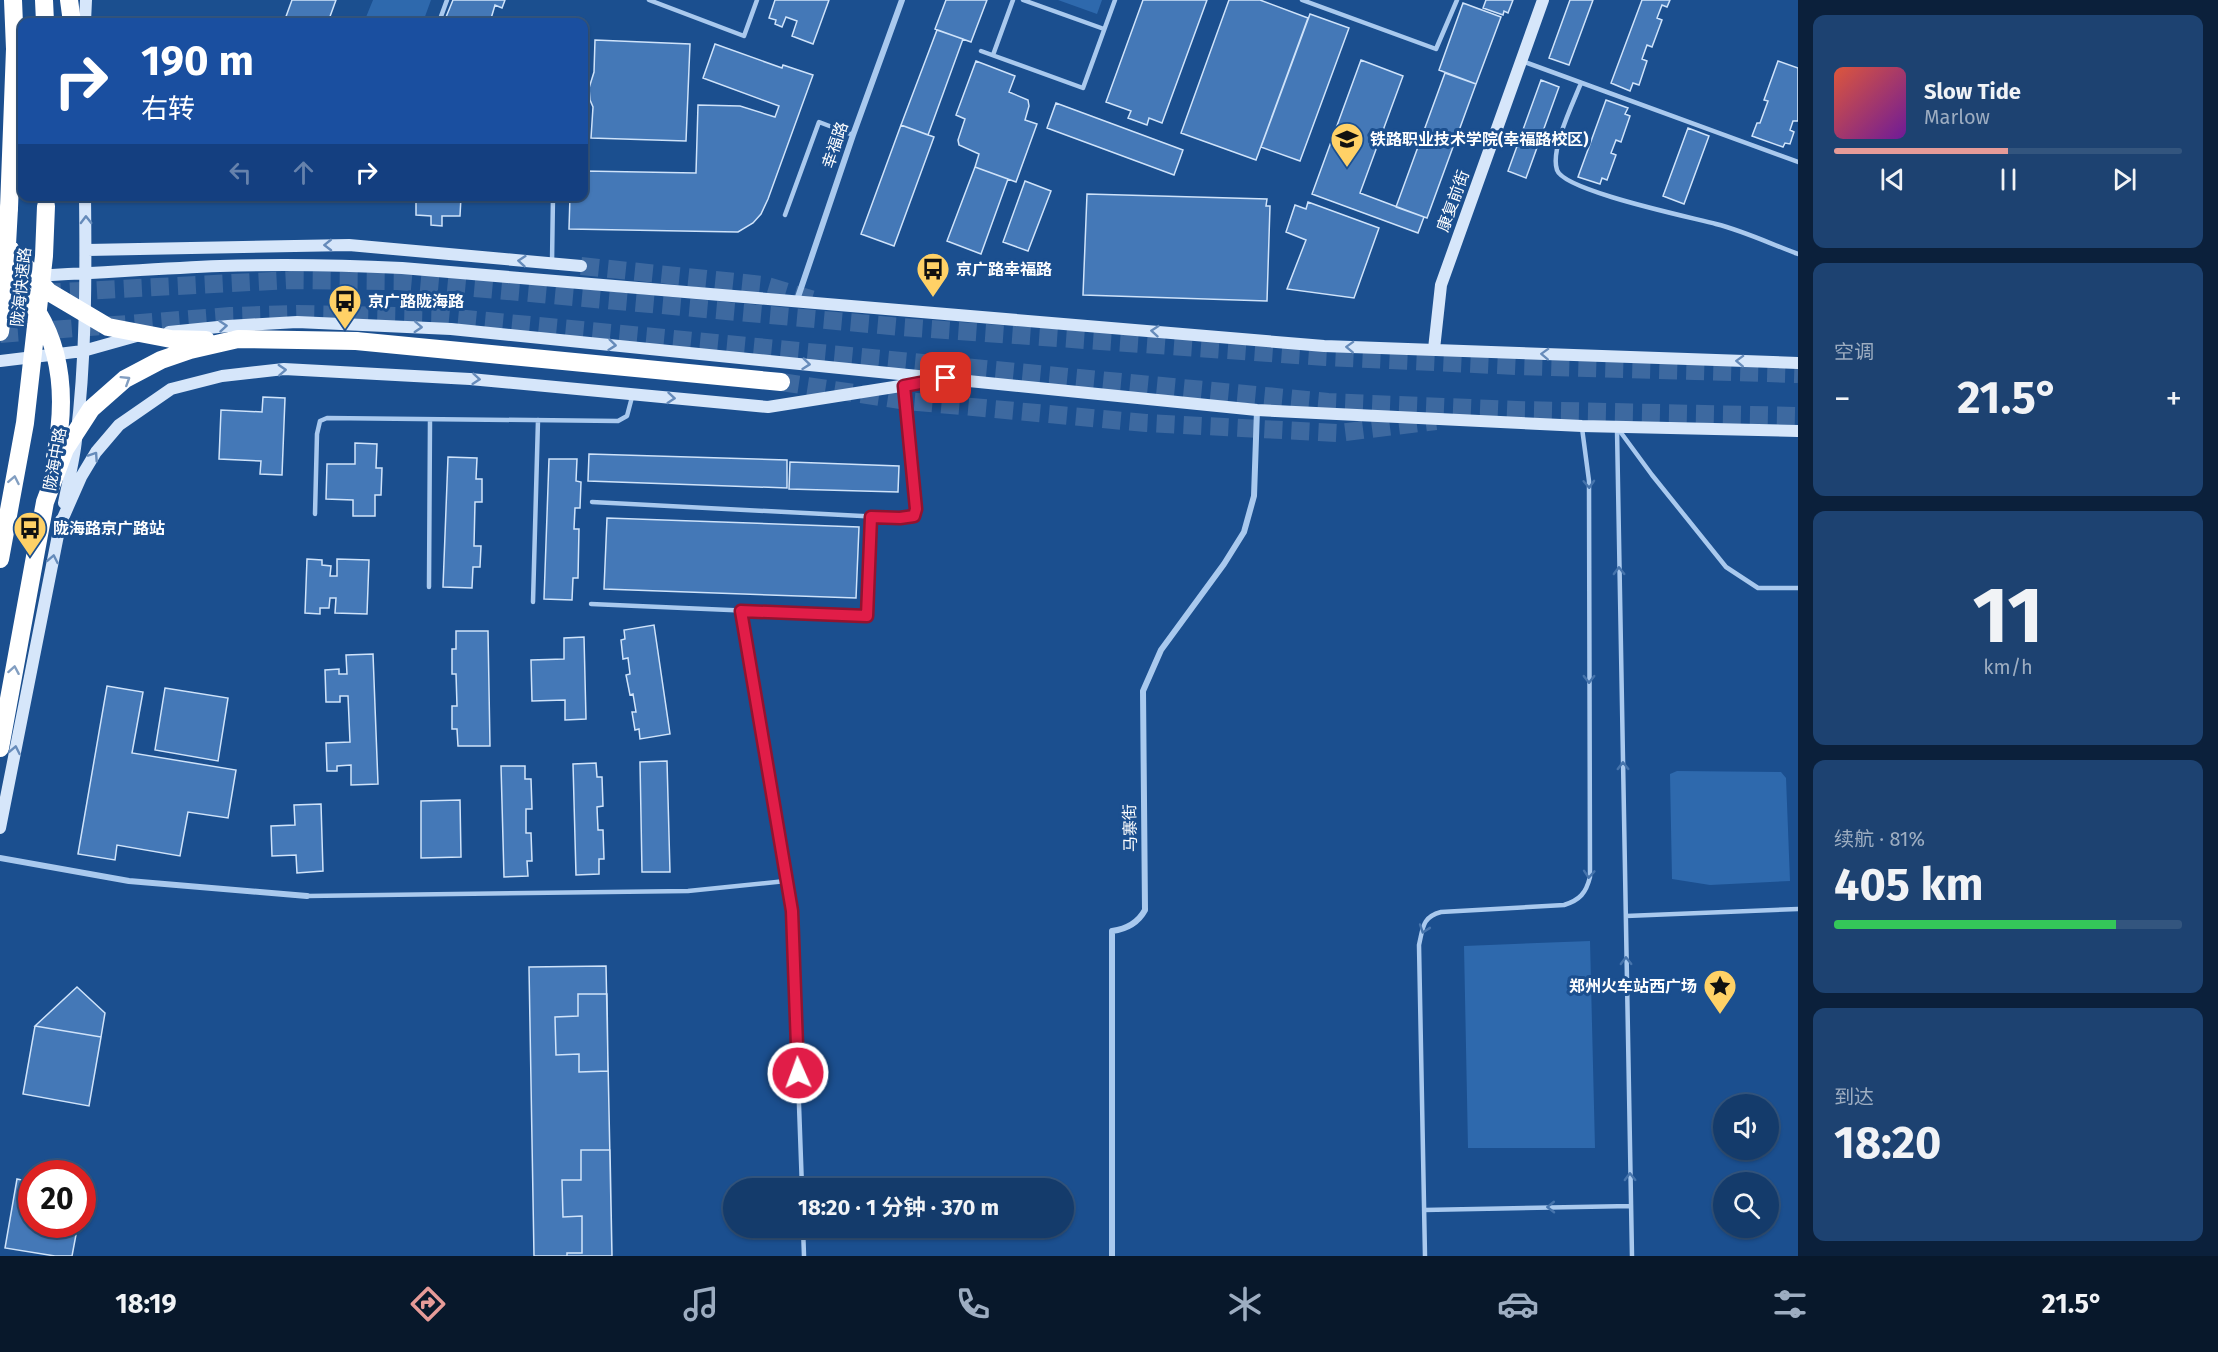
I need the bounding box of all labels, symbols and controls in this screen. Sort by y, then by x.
text: 190 m [141,36,254,86]
icon: right [42,42,120,120]
text: Slow Tide [1924,78,2021,105]
text: 右转 [141,93,195,125]
text: Marlow [1924,105,1990,129]
street label: 幸福路 [818,119,852,171]
school or university icon: 铁路职业技术学院(幸福路校区) [1329,121,1365,168]
place label: 铁路职业技术学院(幸福路校区) [1370,130,1588,149]
icon: left [224,156,257,189]
icon: ahead [287,156,320,189]
icon: right [350,156,383,189]
icon: previous [1876,163,1909,196]
icon: pause [1992,163,2025,196]
icon: next [2108,163,2141,196]
street label: 康复前街 [1433,168,1473,234]
one-way arrow [79,215,92,224]
one-way arrow [324,239,333,251]
street label: 陇海快速路 [7,246,35,328]
bus stop icon: 京广路幸福路 [915,251,951,298]
one-way arrow [518,255,527,268]
place label: 京广路幸福路 [956,260,1052,279]
bus stop icon: 京广路陇海路 [327,283,363,330]
place label: 京广路陇海路 [368,292,464,311]
one-way arrow [219,320,228,333]
one-way arrow [413,321,422,334]
one-way arrow [1151,325,1160,338]
one-way arrow [608,338,617,351]
one-way arrow [1345,340,1354,353]
text: 空调 [1834,340,1874,364]
one-way arrow [1540,347,1549,360]
pin [920,352,971,403]
one-way arrow [1735,354,1744,367]
one-way arrow [802,357,811,370]
icon: arrive [929,361,962,394]
one-way arrow [277,364,286,377]
text: 21.5° [1957,371,2059,425]
one-way arrow [472,372,481,385]
one-way arrow [120,375,130,387]
text: − [1834,379,1851,419]
text: + [2166,379,2182,419]
one-way arrow [666,391,675,404]
street label: 陇海中路 [40,426,70,492]
one-way arrow [87,452,98,463]
one-way arrow [7,476,20,486]
one-way arrow [1582,479,1595,488]
bus stop icon: 陇海路京广路站 [12,510,48,557]
place label: 陇海路京广路站 [53,519,165,538]
one-way arrow [46,554,59,564]
one-way arrow [1613,566,1625,575]
text: 11 [1973,569,2043,663]
text: km/h [1983,655,2033,679]
one-way arrow [8,665,20,675]
one-way arrow [1583,674,1595,683]
one-way arrow [8,746,21,756]
one-way arrow [1617,761,1629,770]
street label: 马寨街 [1120,804,1140,852]
text: 续航 · 81% [1834,827,1925,851]
text: 405 km [1834,858,1983,912]
one-way arrow [1583,869,1596,878]
one-way arrow [1419,923,1432,933]
one-way arrow [1620,956,1633,965]
place icon: 郑州火车站西广场 [1702,968,1738,1015]
place label: 郑州火车站西广场 [1569,977,1697,996]
position arrow [766,1041,830,1105]
text: 到达 [1834,1085,1874,1109]
map controls [1713,1094,1779,1238]
button: sound [1713,1094,1779,1160]
text: 18:20 [1834,1116,1941,1170]
speed limit sign: 20 [18,1160,96,1238]
one-way arrow [1624,1172,1637,1181]
button: search [1713,1172,1779,1238]
text: 18:20 · 1 分钟 · 370 m [798,1194,999,1221]
one-way arrow [1547,1201,1556,1214]
icon: directions [407,1283,449,1325]
icon: music [680,1283,722,1325]
icon: phone [952,1283,994,1325]
icon: climate [1224,1283,1266,1325]
icon: car [1497,1283,1539,1325]
icon: filters [1769,1283,1811,1325]
text: 18:19 [115,1288,177,1320]
text: 21.5° [2042,1288,2103,1320]

